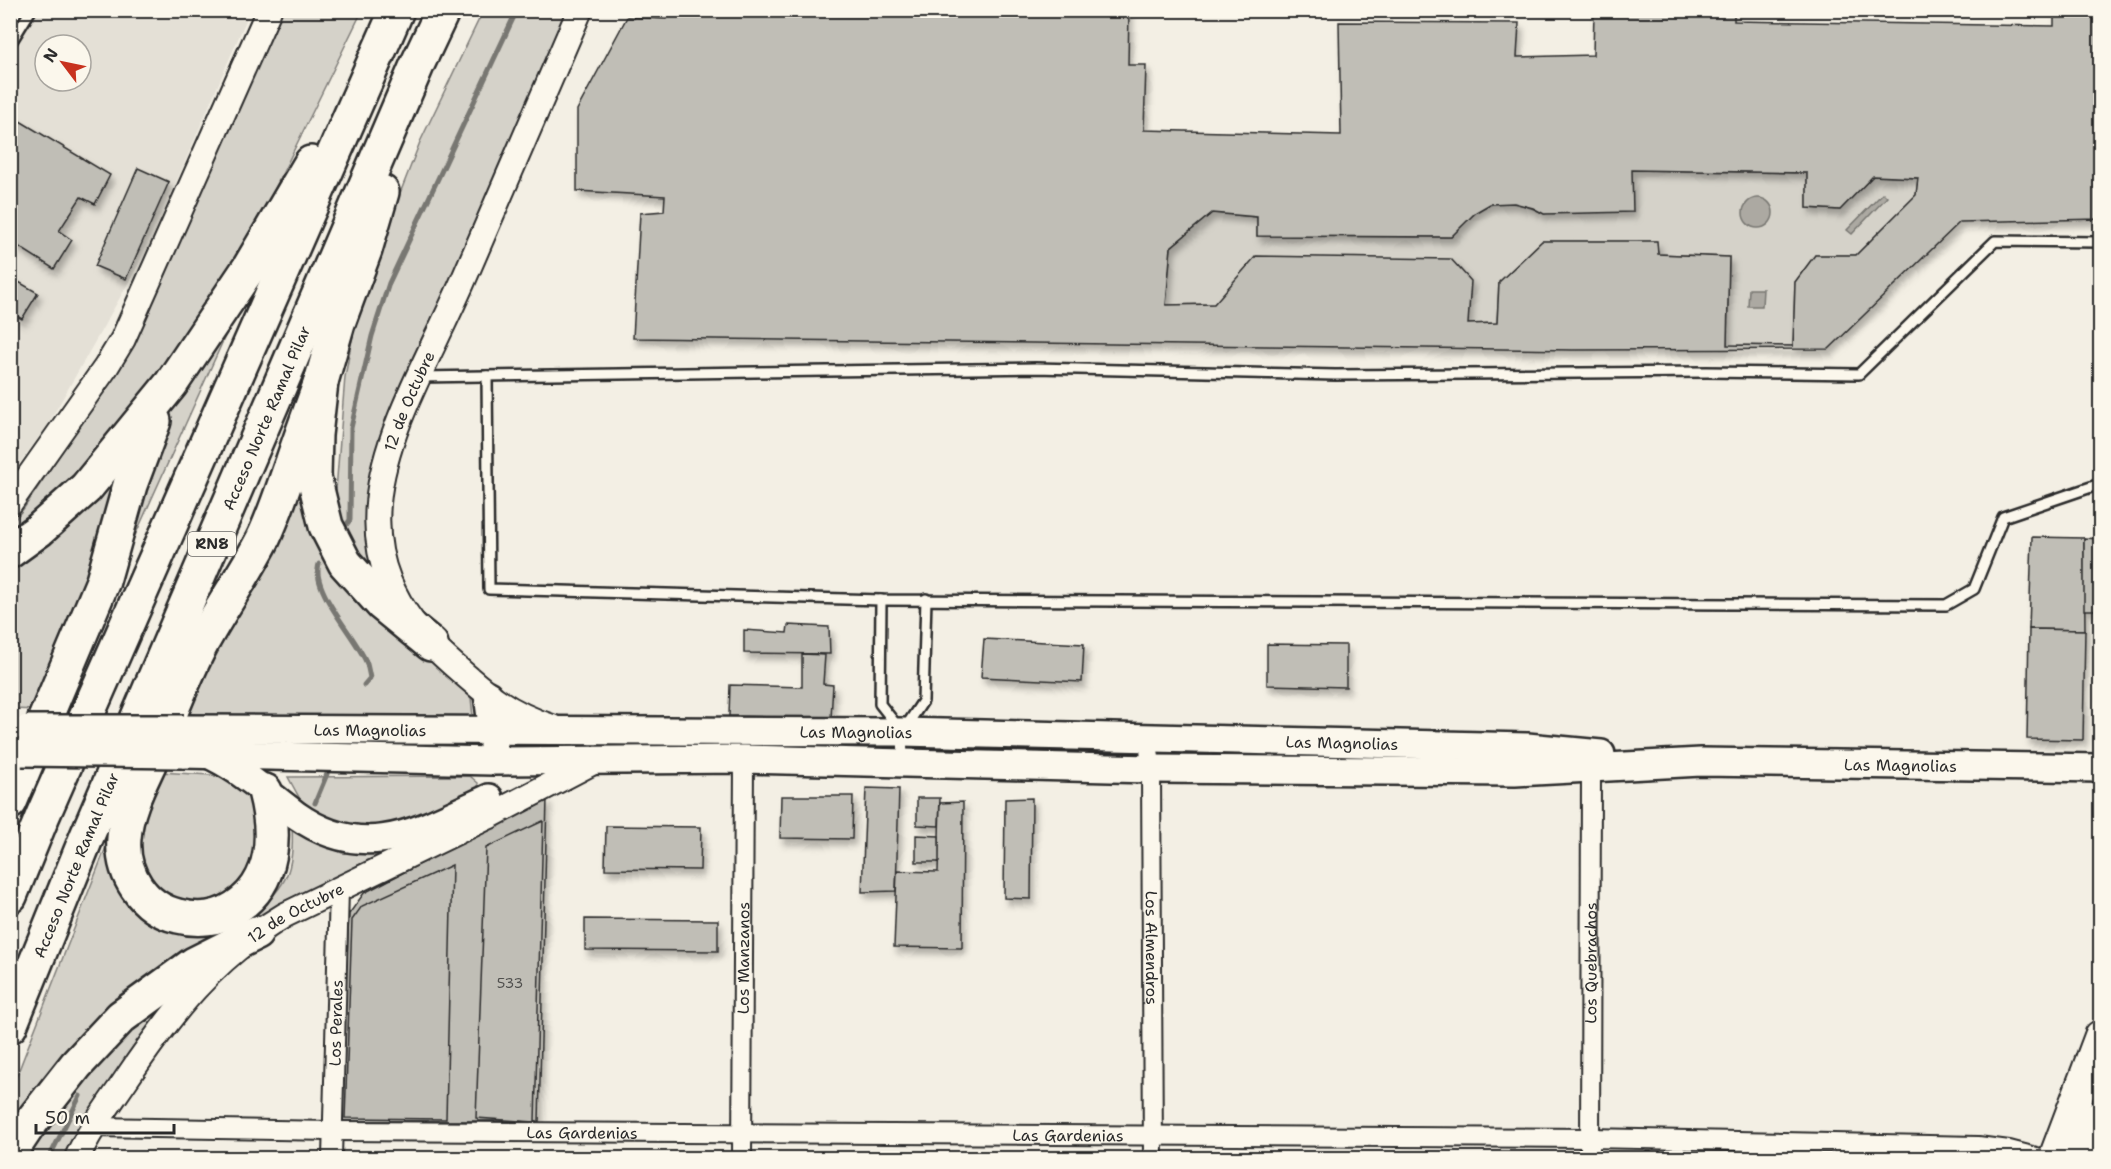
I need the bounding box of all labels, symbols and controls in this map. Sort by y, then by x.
north arrow [33,33,93,93]
text: N [38,44,63,66]
street label: Acceso Norte Ramal Pilar [217,322,315,513]
street label: 12 de Octubre [379,347,439,454]
road number: RN8 [188,532,236,556]
street label: Las Magnolias [313,719,427,741]
street label: Las Magnolias [799,721,913,743]
street label: Las Magnolias [1285,731,1399,754]
street label: Las Magnolias [1844,754,1957,776]
street label: Acceso Norte Ramal Pilar [28,769,124,961]
street label: 12 de Octubre [243,878,347,948]
street label: Los Almendros [1141,891,1163,1005]
street label: Los Manzanos [732,902,754,1014]
street label: Los Quebrachos [1580,902,1601,1024]
house number: 533 [497,974,523,992]
street label: Los Perales [324,979,347,1067]
scale bar [36,1097,174,1135]
text: 50 m [45,1106,90,1130]
street label: Las Gardenias [526,1122,638,1143]
street label: Las Gardenias [1012,1124,1124,1146]

